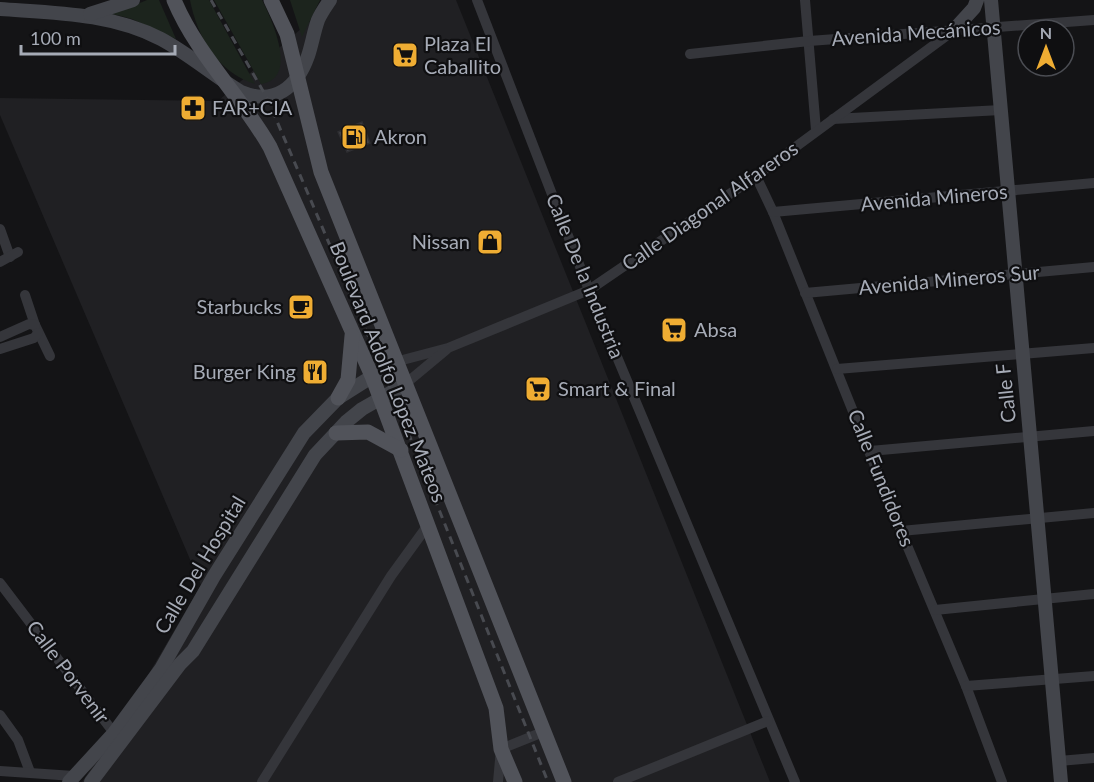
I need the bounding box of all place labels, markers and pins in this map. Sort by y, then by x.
place label: Plaza El Caballito [424,31,501,78]
supermarket icon: Plaza El Caballito [390,40,420,70]
pharmacy icon: FAR+CIA [178,93,208,123]
place label: FAR+CIA [212,95,293,119]
fuel station icon: Akron [339,122,369,152]
place label: Akron [374,124,427,148]
shop icon: Nissan [475,227,505,257]
place label: Nissan [412,229,470,253]
cafe icon: Starbucks [286,292,316,322]
place label: Starbucks [196,294,282,318]
supermarket icon: Absa [659,315,689,345]
place label: Absa [694,317,737,341]
restaurant icon: Burger King [300,357,330,387]
place label: Burger King [193,359,296,383]
supermarket icon: Smart & Final [523,374,553,404]
place label: Smart & Final [558,376,676,400]

